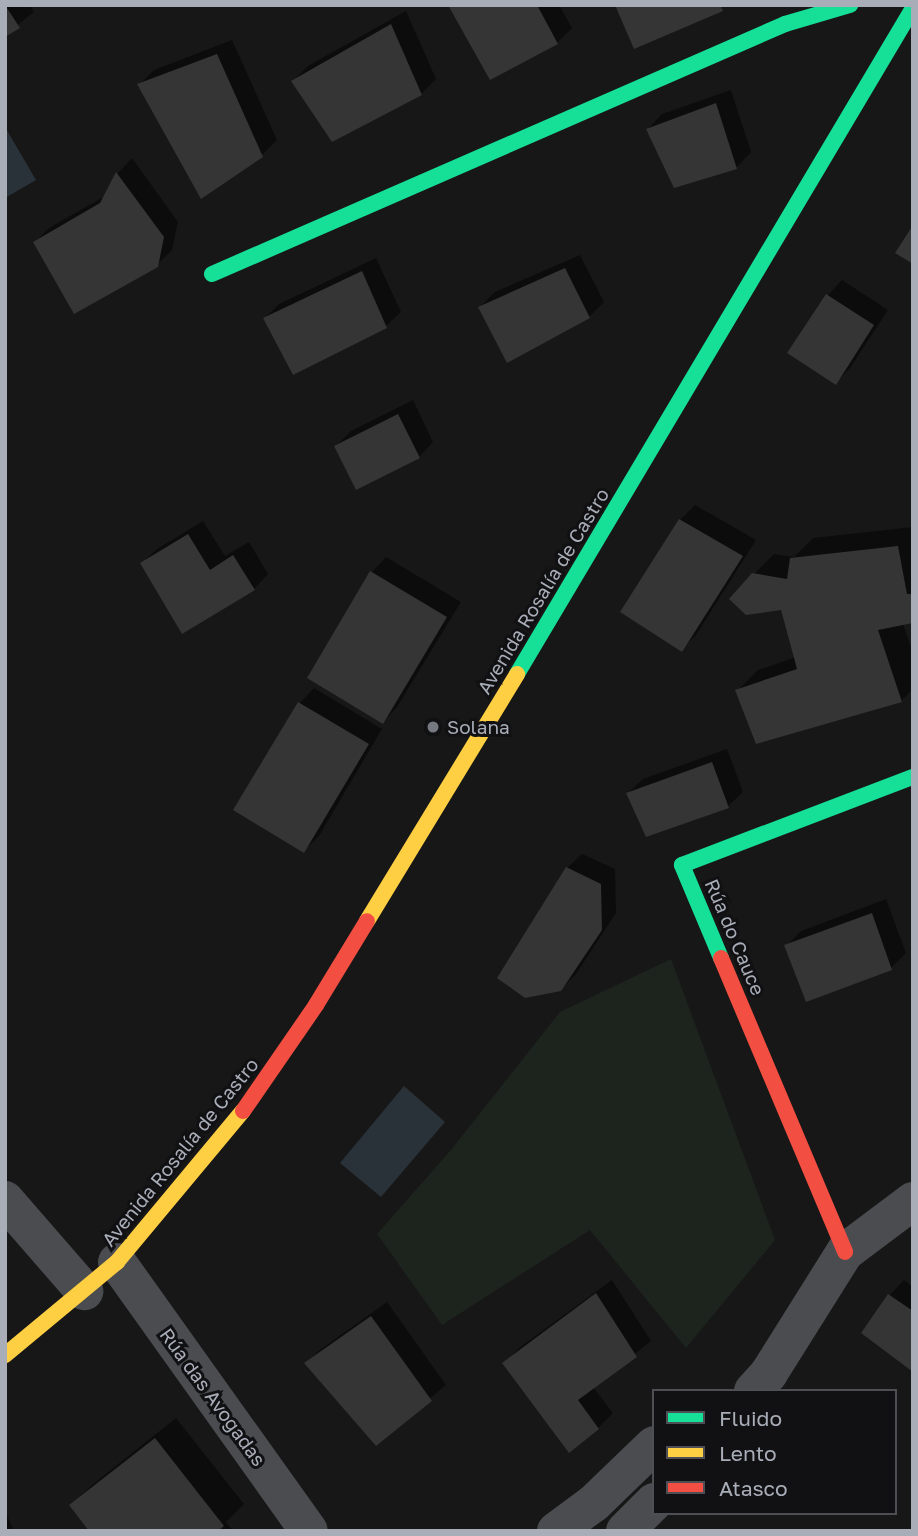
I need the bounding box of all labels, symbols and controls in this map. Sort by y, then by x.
street label: Avenida Rosalía de Castro [473,484,613,698]
place label: Solana [447,716,510,738]
marker: Solana [425,719,441,735]
street label: Rúa do Cauce [700,876,770,998]
street label: Avenida Rosalía de Castro [97,1053,263,1251]
street label: Rúa das Avogadas [155,1324,271,1470]
legend [652,1389,897,1515]
text: Fluido [719,1405,782,1431]
text: Lento [719,1440,777,1466]
text: Atasco [719,1475,788,1501]

